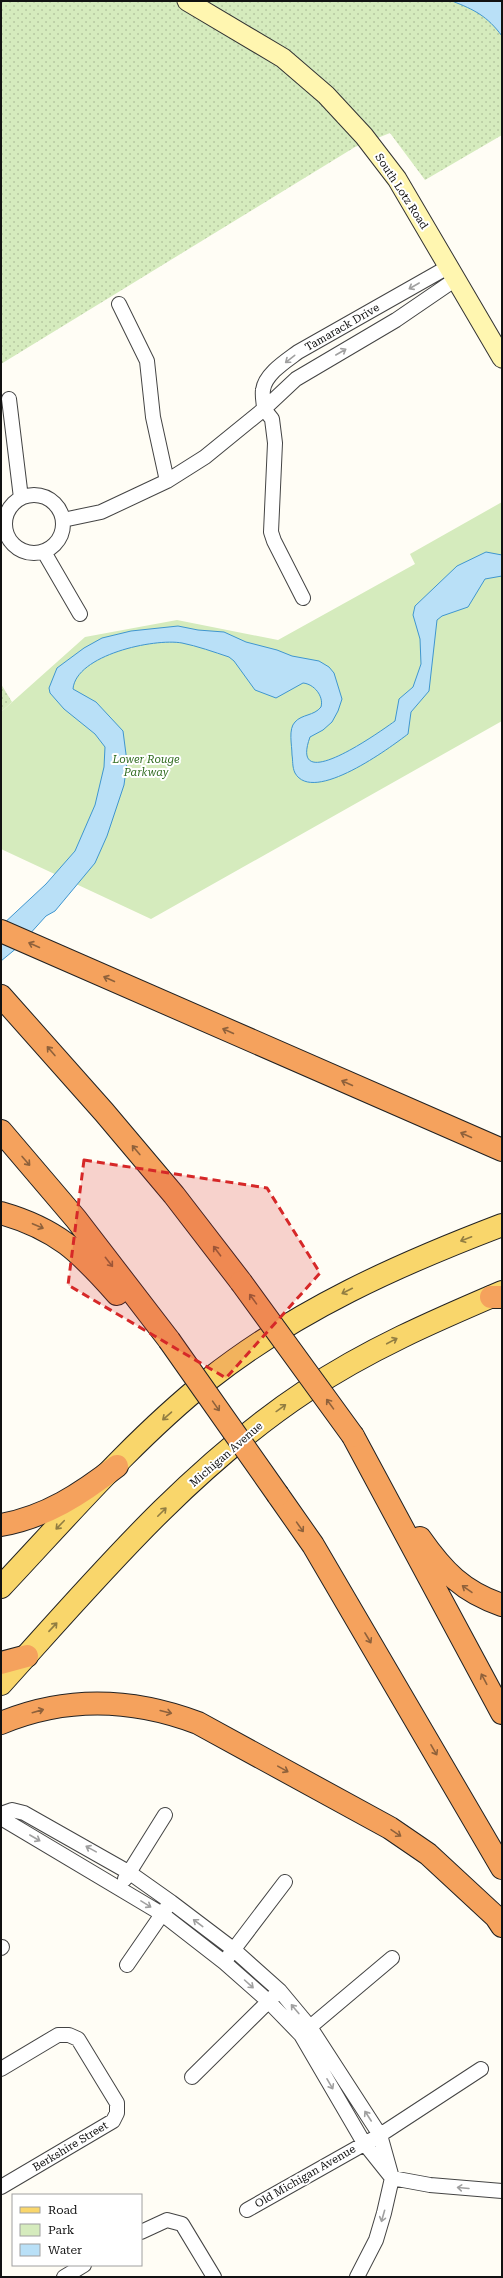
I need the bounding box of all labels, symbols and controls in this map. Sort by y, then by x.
street label: South Lotz Road [372,151,431,231]
one-way arrow [408,282,420,290]
street label: Tamarack Drive [303,301,382,354]
one-way arrow [335,348,347,356]
one-way arrow [285,354,296,363]
park label: Lower Rouge Parkway [111,753,180,779]
one-way arrow [28,941,40,949]
one-way arrow [103,975,115,982]
one-way arrow [222,1027,234,1034]
one-way arrow [46,1046,56,1056]
one-way arrow [341,1079,353,1086]
one-way arrow [460,1131,472,1139]
one-way arrow [131,1144,140,1155]
one-way arrow [22,1156,31,1166]
one-way arrow [31,1222,43,1230]
one-way arrow [460,1235,472,1243]
one-way arrow [213,1246,222,1257]
one-way arrow [104,1256,113,1267]
one-way arrow [341,1288,353,1296]
one-way arrow [249,1294,258,1305]
one-way arrow [386,1337,398,1345]
one-way arrow [326,1399,334,1410]
one-way arrow [212,1400,220,1411]
one-way arrow [275,1404,286,1413]
one-way arrow [162,1412,172,1421]
street label: Michigan Avenue [187,1419,265,1490]
one-way arrow [157,1507,167,1517]
one-way arrow [56,1520,65,1530]
one-way arrow [296,1521,304,1532]
one-way arrow [461,1585,472,1593]
one-way arrow [49,1622,58,1632]
one-way arrow [364,1632,372,1643]
one-way arrow [479,1673,487,1685]
one-way arrow [31,1706,44,1714]
one-way arrow [159,1709,172,1716]
one-way arrow [430,1744,438,1756]
one-way arrow [277,1765,289,1773]
one-way arrow [390,1829,401,1837]
one-way arrow [29,1834,41,1842]
one-way arrow [85,1845,97,1853]
one-way arrow [140,1900,151,1908]
one-way arrow [192,1918,203,1927]
one-way arrow [243,1979,253,1988]
one-way arrow [290,2003,299,2014]
one-way arrow [326,2078,334,2090]
one-way arrow [364,2111,372,2122]
street label: Berkshire Street [30,2119,110,2174]
street label: Old Michigan Avenue [253,2142,358,2211]
one-way arrow [457,2184,470,2192]
legend [12,2194,142,2266]
text: Road [48,2203,78,2217]
one-way arrow [379,2209,386,2222]
text: Park [48,2223,75,2237]
text: Water [48,2243,82,2257]

